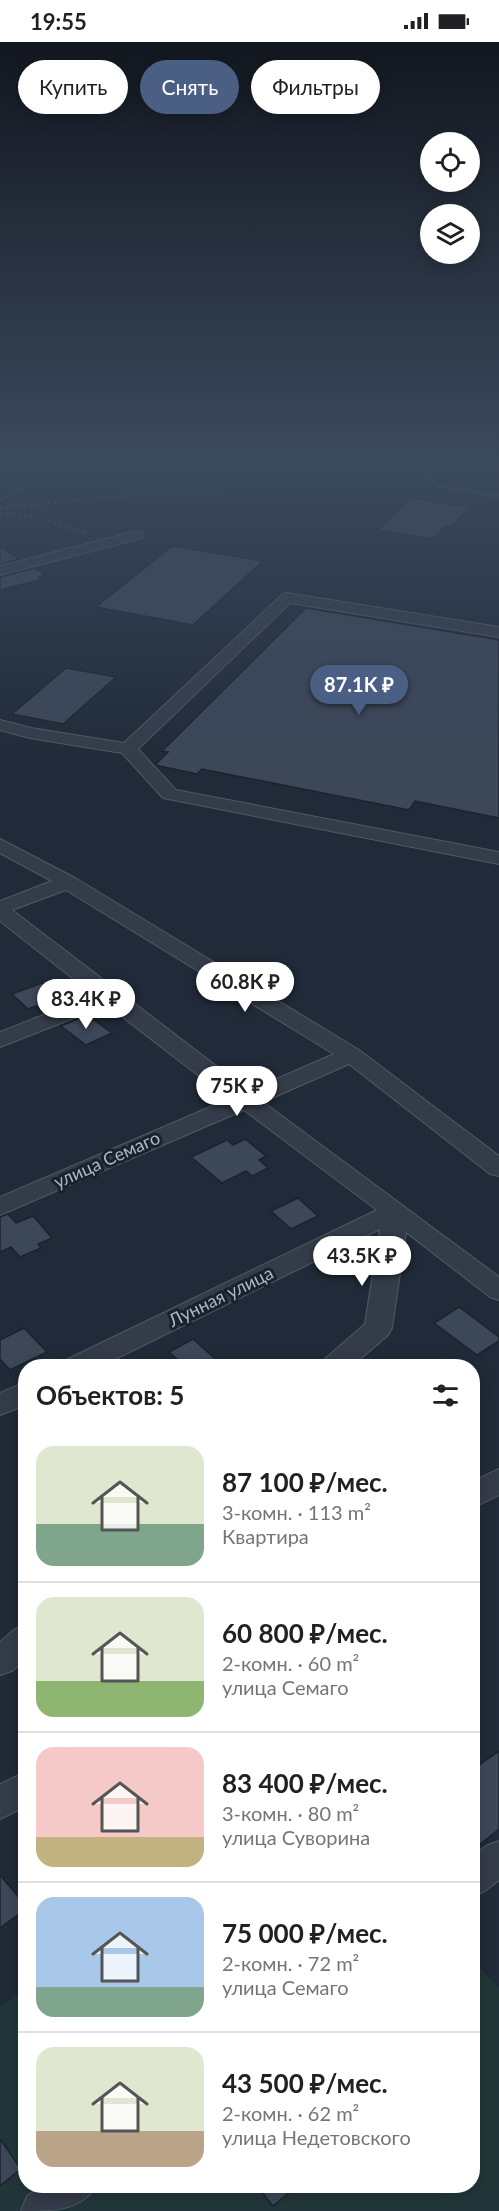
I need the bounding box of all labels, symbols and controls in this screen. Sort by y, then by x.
text: 19:55 [30,8,87,35]
chip: Купить [18,60,128,114]
chip: Снять [140,60,239,114]
chip: Фильтры [251,60,380,114]
map controls [420,132,480,264]
button: locate [420,132,480,192]
button: layers [420,204,480,264]
pin: 87.1K ₽ [304,665,414,716]
text: 87.1K ₽ [324,672,394,696]
pin: 60.8K ₽ [190,962,300,1013]
text: 60.8K ₽ [210,969,280,993]
pin: 83.4K ₽ [31,979,141,1030]
text: 83.4K ₽ [51,986,121,1010]
pin: 75K ₽ [195,1066,279,1117]
text: 75K ₽ [210,1073,264,1097]
street label: улица Семаго [50,1126,163,1192]
pin: 43.5K ₽ [307,1236,417,1287]
text: 43.5K ₽ [327,1243,397,1267]
street label: Лунная улица [164,1261,277,1331]
text: Объектов: 5 [36,1379,184,1411]
icon: filters [429,1379,462,1412]
text: 87 100 ₽/мес. [222,1466,388,1498]
icon: home [84,1470,156,1542]
text: 3-комн. · 113 m² [222,1500,371,1524]
text: Квартира [222,1524,309,1548]
text: 60 800 ₽/мес. [222,1617,388,1649]
icon: home [84,1621,156,1693]
text: 2-комн. · 60 m² [222,1651,359,1675]
text: улица Семаго [222,1675,349,1699]
text: 83 400 ₽/мес. [222,1767,388,1799]
icon: home [84,1771,156,1843]
text: 3-комн. · 80 m² [222,1801,359,1825]
text: улица Суворина [222,1825,370,1849]
text: 75 000 ₽/мес. [222,1917,388,1949]
icon: home [84,1921,156,1993]
text: 2-комн. · 72 m² [222,1951,359,1975]
text: улица Семаго [222,1975,349,1999]
text: 43 500 ₽/мес. [222,2067,388,2099]
icon: home [84,2071,156,2143]
text: 2-комн. · 62 m² [222,2101,359,2125]
text: улица Недетовского [222,2125,411,2149]

